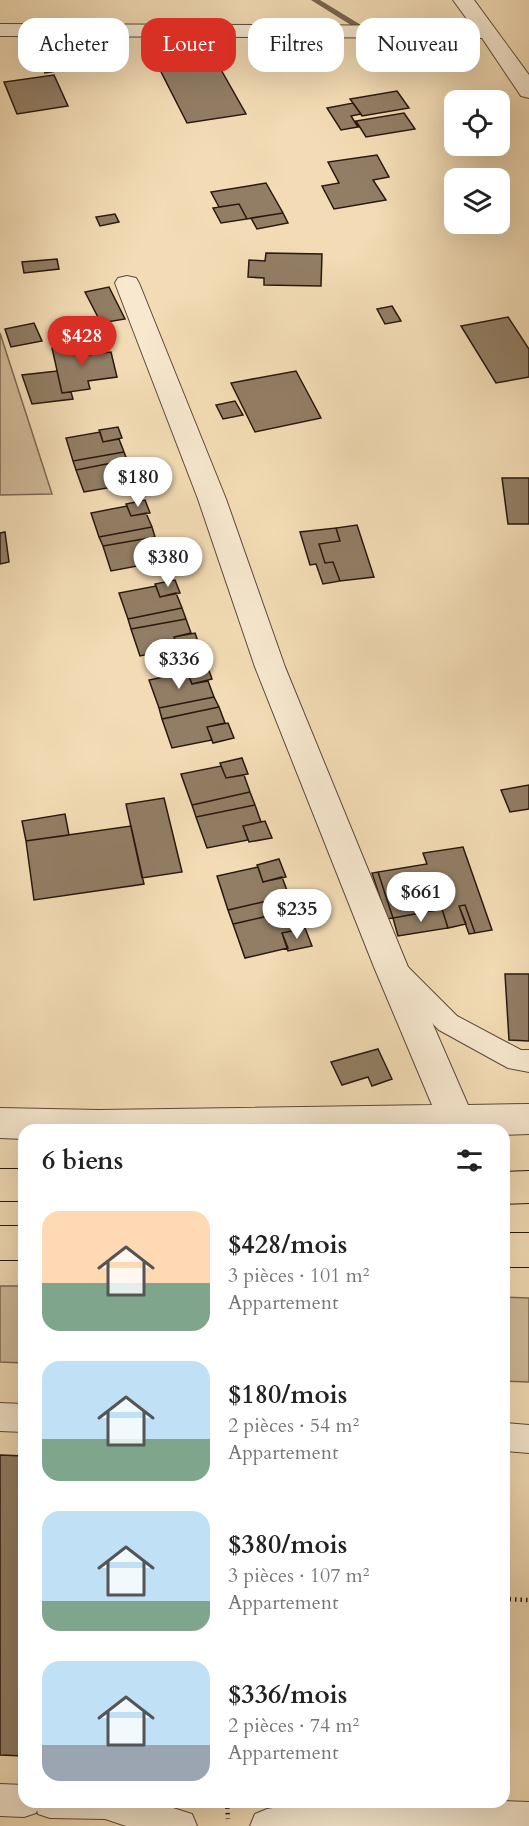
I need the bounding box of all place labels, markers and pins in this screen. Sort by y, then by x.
pin: $428 [46,316,118,367]
pin: $180 [102,457,174,508]
pin: $380 [132,537,204,588]
pin: $336 [143,639,215,690]
pin: $661 [385,872,457,923]
pin: $235 [261,889,333,940]

